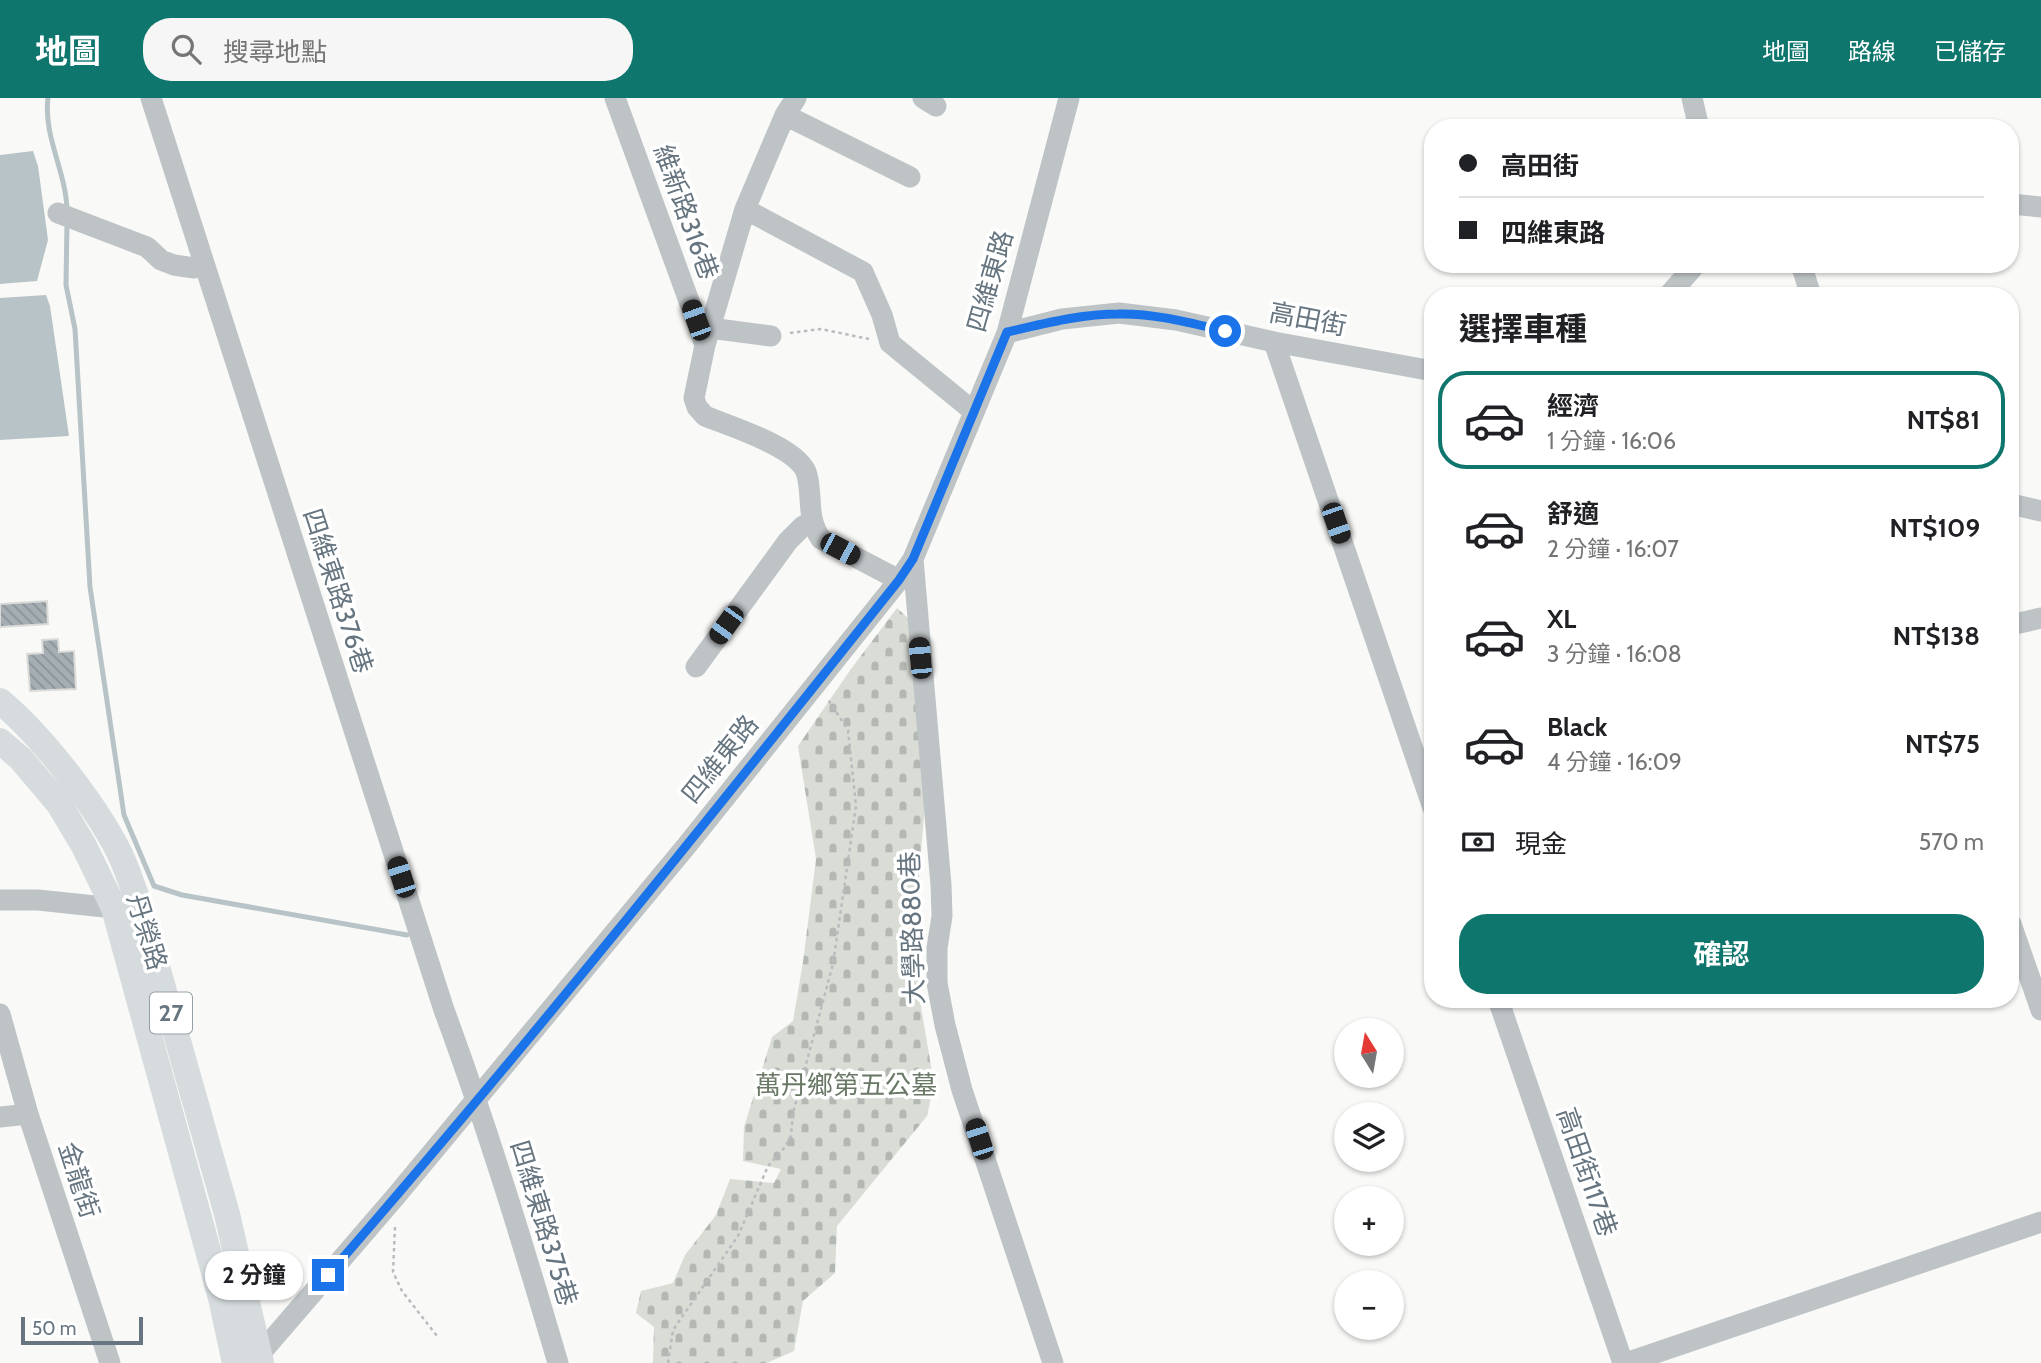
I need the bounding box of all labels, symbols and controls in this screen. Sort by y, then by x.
search box [143,18,633,81]
icon: search [167,30,205,68]
text: 地圖 [35,31,101,71]
text: 搜尋地點 [223,36,327,68]
text: 地圖 [1762,37,1810,66]
text: 路線 [1848,37,1896,66]
text: 已儲存 [1934,37,2006,66]
street label: 維新路316巷 [647,140,725,284]
text: 高田街 [1501,150,1579,182]
text: 四維東路 [1501,217,1605,249]
street label: 四維東路 [960,227,1020,335]
street label: 高田街 [1267,296,1349,342]
car [679,297,714,343]
text: 選擇車種 [1459,309,1587,348]
route start [1209,315,1241,347]
icon: car [1463,389,1526,452]
text: 經濟 [1547,390,1599,422]
text: NT$81 [1907,404,1980,436]
text: 1 分鐘 · 16:06 [1547,427,1676,455]
icon: car [1463,497,1526,560]
text: 舒適 [1547,498,1599,530]
car [1320,500,1353,546]
street label: 四維東路376巷 [296,505,380,677]
text: NT$109 [1890,512,1980,544]
car [817,530,864,568]
text: 2 分鐘 · 16:07 [1547,535,1679,563]
car [706,602,747,648]
text: XL [1547,603,1576,635]
icon: car [1463,605,1526,668]
text: NT$138 [1893,620,1980,652]
car [908,636,933,680]
text: 3 分鐘 · 16:08 [1547,640,1682,668]
street label: 四維東路 [675,709,765,809]
text: Black [1547,711,1607,743]
icon: car [1463,713,1526,776]
text: NT$75 [1905,728,1980,760]
text: 4 分鐘 · 16:09 [1547,748,1682,776]
icon: cash [1459,823,1497,861]
text: 現金 [1515,828,1567,860]
text: 570 m [1919,828,1984,856]
street label: 大學路880巷 [893,851,931,1005]
car [385,854,418,900]
street label: 丹榮路 [120,890,174,974]
button: 確認 [1459,914,1984,994]
road number: 27 [150,992,192,1034]
north arrow [1334,1018,1404,1088]
map controls [1334,1018,1404,1340]
park label: 萬丹鄉第五公墓 [755,1069,937,1101]
button: layers [1334,1102,1404,1172]
street label: 高田街117巷 [1550,1103,1624,1241]
car [963,1116,996,1162]
street label: 四維東路375巷 [504,1136,584,1310]
street label: 金龍街 [52,1138,106,1222]
button: + [1334,1186,1404,1256]
callout: 2 分鐘 [205,1250,304,1300]
route end [312,1259,344,1291]
text: 2 分鐘 [222,1261,286,1289]
button: − [1334,1270,1404,1340]
scale bar [21,1314,144,1346]
text: 50 m [32,1317,76,1340]

